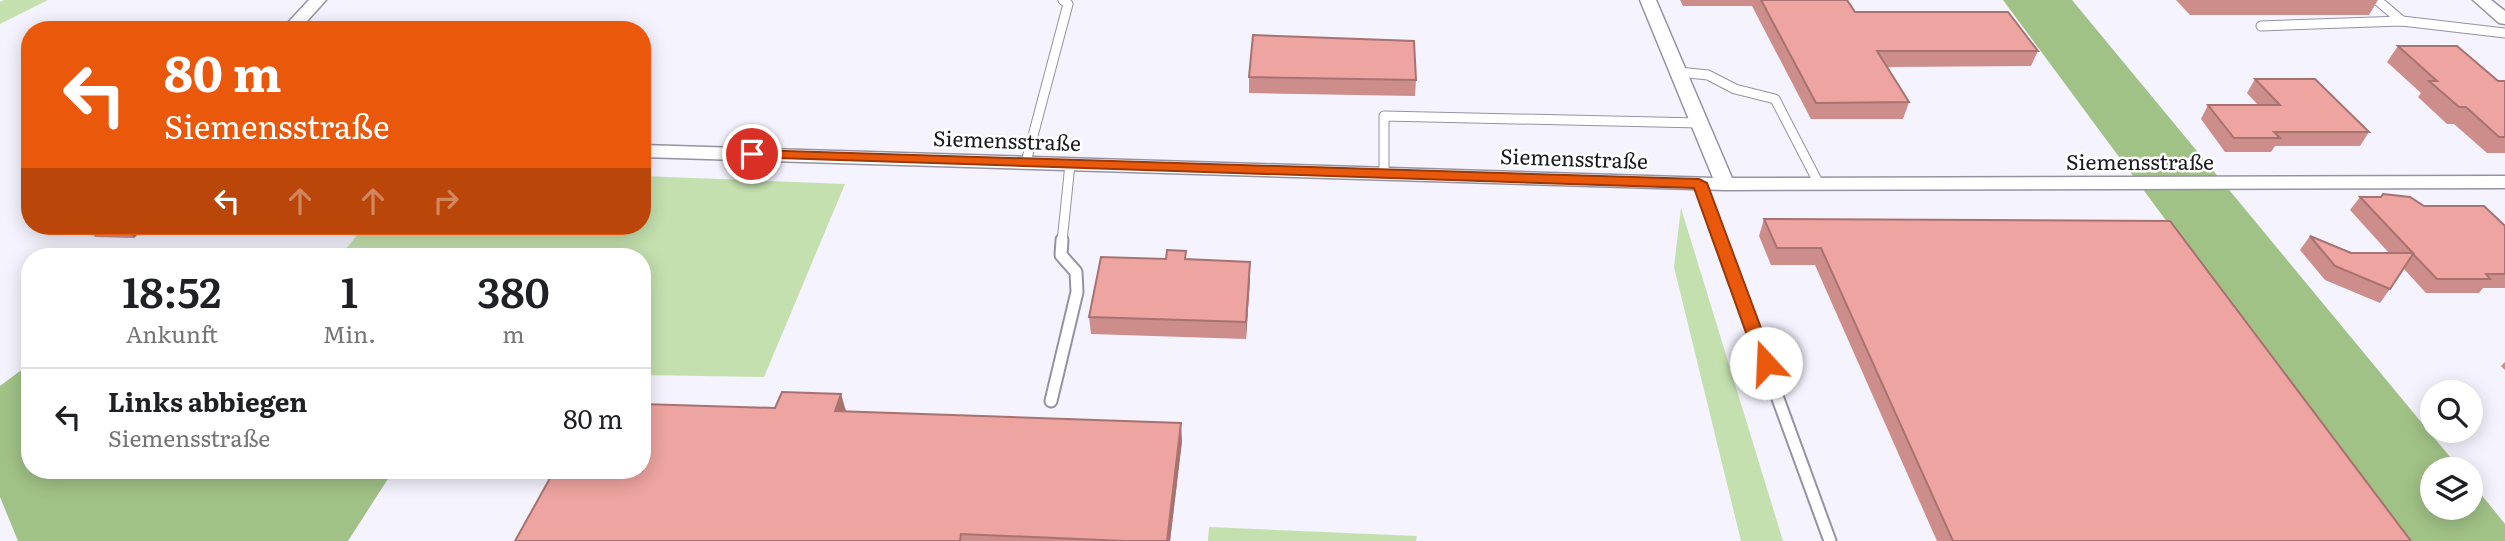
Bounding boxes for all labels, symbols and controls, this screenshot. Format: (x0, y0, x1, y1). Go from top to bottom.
text: 80 m (164, 34, 282, 107)
icon: left (49, 49, 140, 140)
text: Siemensstraße (164, 101, 390, 149)
street label: Siemensstraße (932, 121, 1082, 157)
pin (722, 124, 782, 184)
icon: arrive (733, 135, 771, 173)
street label: Siemensstraße (1499, 139, 1649, 175)
street label: Siemensstraße (2066, 145, 2214, 176)
icon: left (208, 182, 246, 220)
icon: ahead (281, 182, 319, 220)
icon: ahead (354, 182, 392, 220)
icon: right (427, 182, 465, 220)
text: 18:52 (122, 259, 221, 321)
text: 1 (341, 259, 358, 321)
text: 380 (477, 259, 550, 321)
text: Ankunft (126, 316, 218, 350)
text: Min. (323, 316, 376, 350)
text: m (502, 316, 525, 350)
position arrow (1729, 326, 1803, 400)
map controls (2420, 380, 2483, 520)
button: search (2420, 380, 2483, 443)
text: Links abbiegen (108, 381, 307, 420)
icon: left (49, 398, 87, 436)
text: 80 m (563, 398, 623, 437)
text: Siemensstraße (108, 420, 270, 454)
button: layers (2420, 457, 2483, 520)

